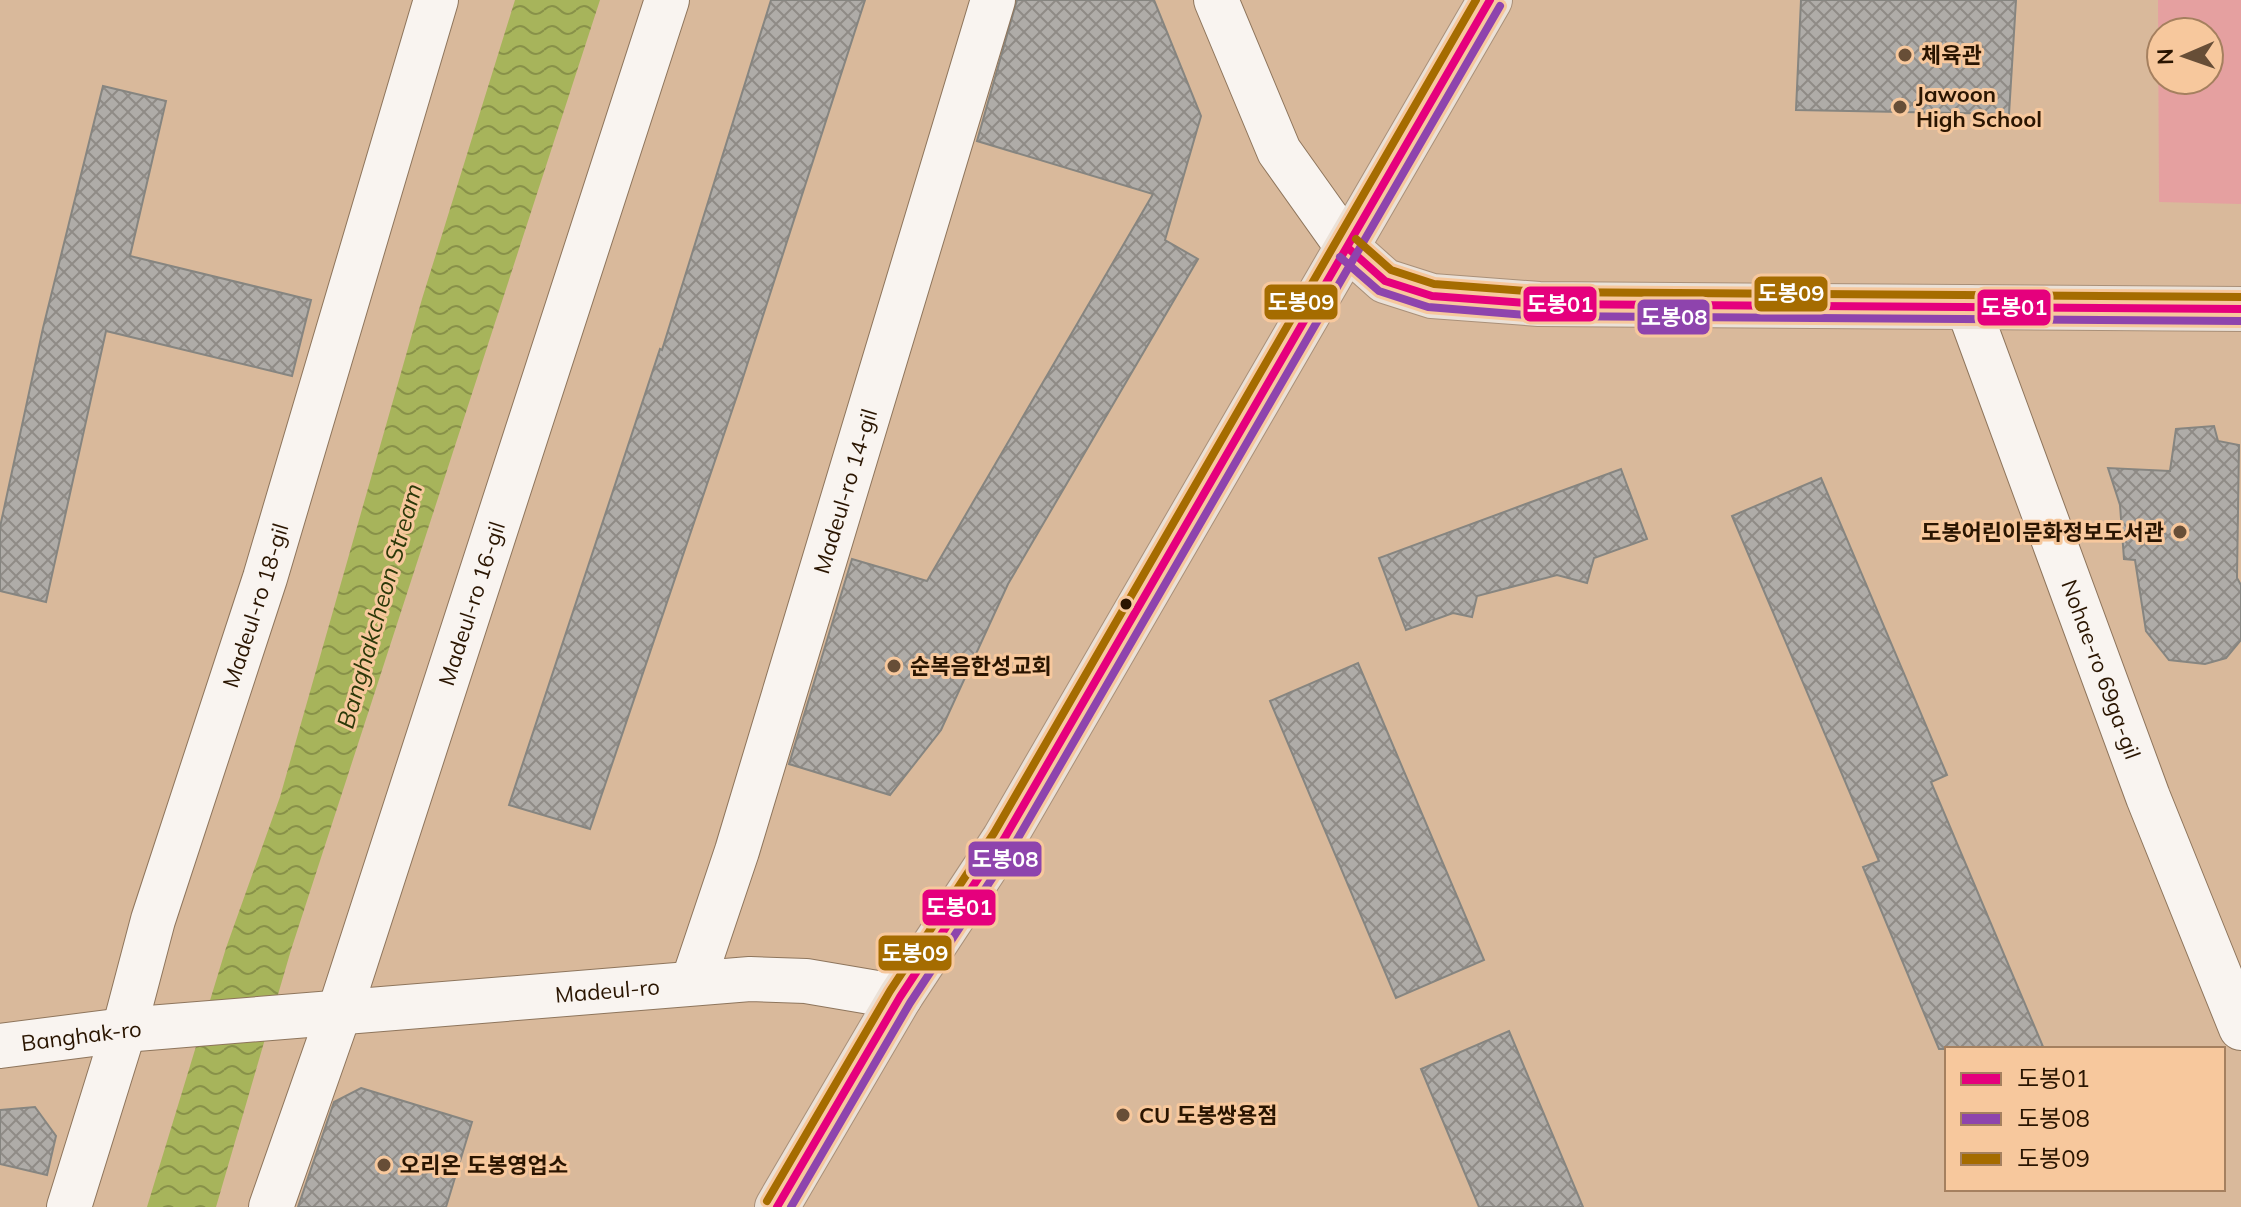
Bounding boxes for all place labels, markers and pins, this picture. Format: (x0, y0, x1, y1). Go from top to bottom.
place label: 체육관 (1921, 41, 1982, 69)
marker: 체육관 (1896, 46, 1914, 64)
place label: Jawoon High School (1916, 80, 2042, 133)
marker: Jawoon High School (1891, 98, 1909, 116)
place label: 도봉어린이문화정보도서관 (1921, 518, 2164, 546)
marker: 도봉어린이문화정보도서관 (2171, 523, 2189, 541)
unlabelled marker (1118, 596, 1134, 612)
place label: 순복음한성교회 (910, 652, 1052, 680)
marker: 순복음한성교회 (885, 657, 903, 675)
place label: CU 도봉쌍용점 (1139, 1101, 1278, 1129)
marker: CU 도봉쌍용점 (1114, 1106, 1132, 1124)
place label: 오리온 도봉영업소 (400, 1151, 568, 1179)
marker: 오리온 도봉영업소 (375, 1156, 393, 1174)

